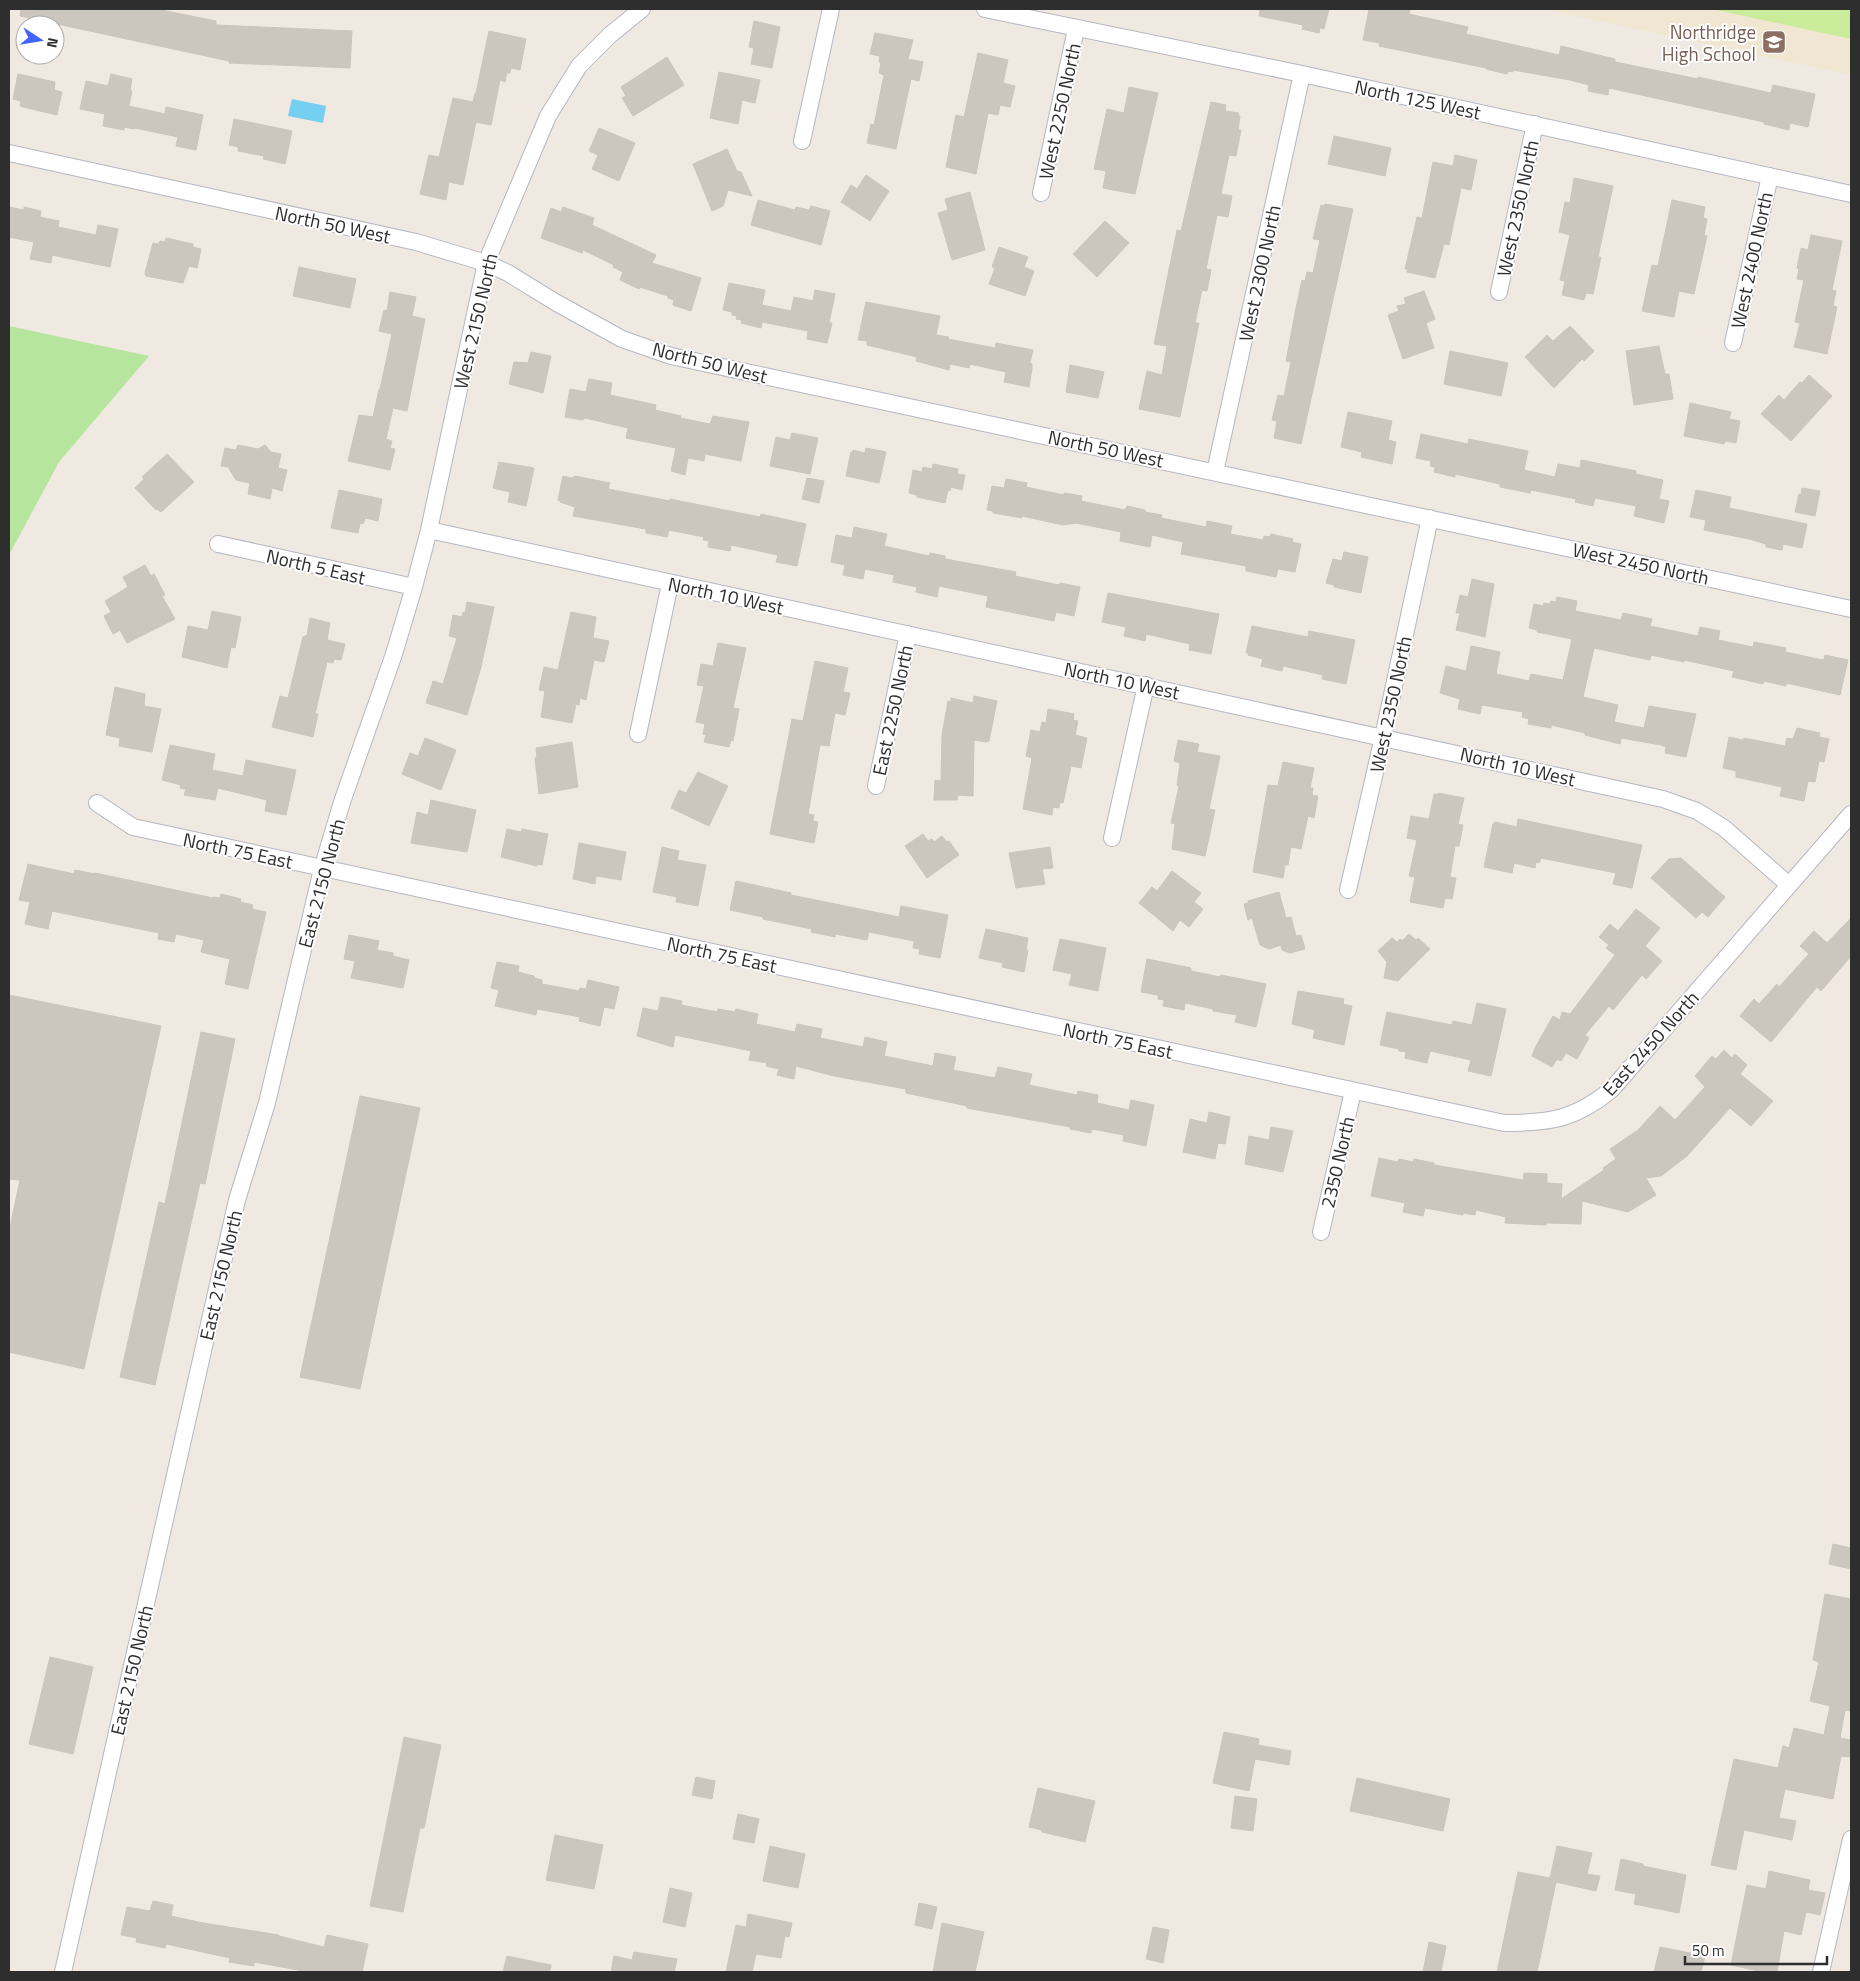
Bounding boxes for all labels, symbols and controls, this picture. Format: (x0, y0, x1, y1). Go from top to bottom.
north arrow (15, 15, 65, 65)
place label: Northridge High School (1662, 17, 1756, 68)
school or university icon: Northridge High School (1761, 29, 1787, 55)
text: N (42, 36, 64, 50)
street label: West 2250 North (1030, 40, 1088, 182)
street label: North 125 West (1352, 72, 1484, 127)
street label: West 2350 North (1488, 137, 1546, 279)
street label: West 2400 North (1722, 189, 1780, 331)
street label: North 50 West (273, 198, 394, 250)
street label: West 2300 North (1230, 202, 1288, 344)
street label: West 2150 North (445, 250, 505, 392)
street label: North 50 West (650, 334, 771, 390)
street label: North 50 West (1046, 422, 1167, 474)
street label: West 2450 North (1570, 534, 1712, 592)
street label: North 5 East (264, 541, 369, 592)
street label: North 10 West (666, 569, 787, 621)
street label: West 2350 North (1361, 633, 1419, 775)
street label: East 2250 North (864, 642, 920, 778)
street label: North 10 West (1062, 654, 1183, 706)
street label: North 10 West (1458, 739, 1579, 793)
street label: East 2150 North (290, 815, 352, 951)
street label: North 75 East (180, 824, 296, 876)
street label: North 75 East (664, 928, 780, 980)
street label: East 2450 North (1595, 984, 1705, 1102)
street label: North 75 East (1060, 1014, 1176, 1066)
street label: 2350 North (1312, 1113, 1362, 1211)
street label: East 2150 North (191, 1207, 249, 1343)
street label: East 2150 North (102, 1602, 160, 1738)
scale bar (1685, 1934, 1828, 1966)
text: 50 m (1692, 1939, 1725, 1962)

